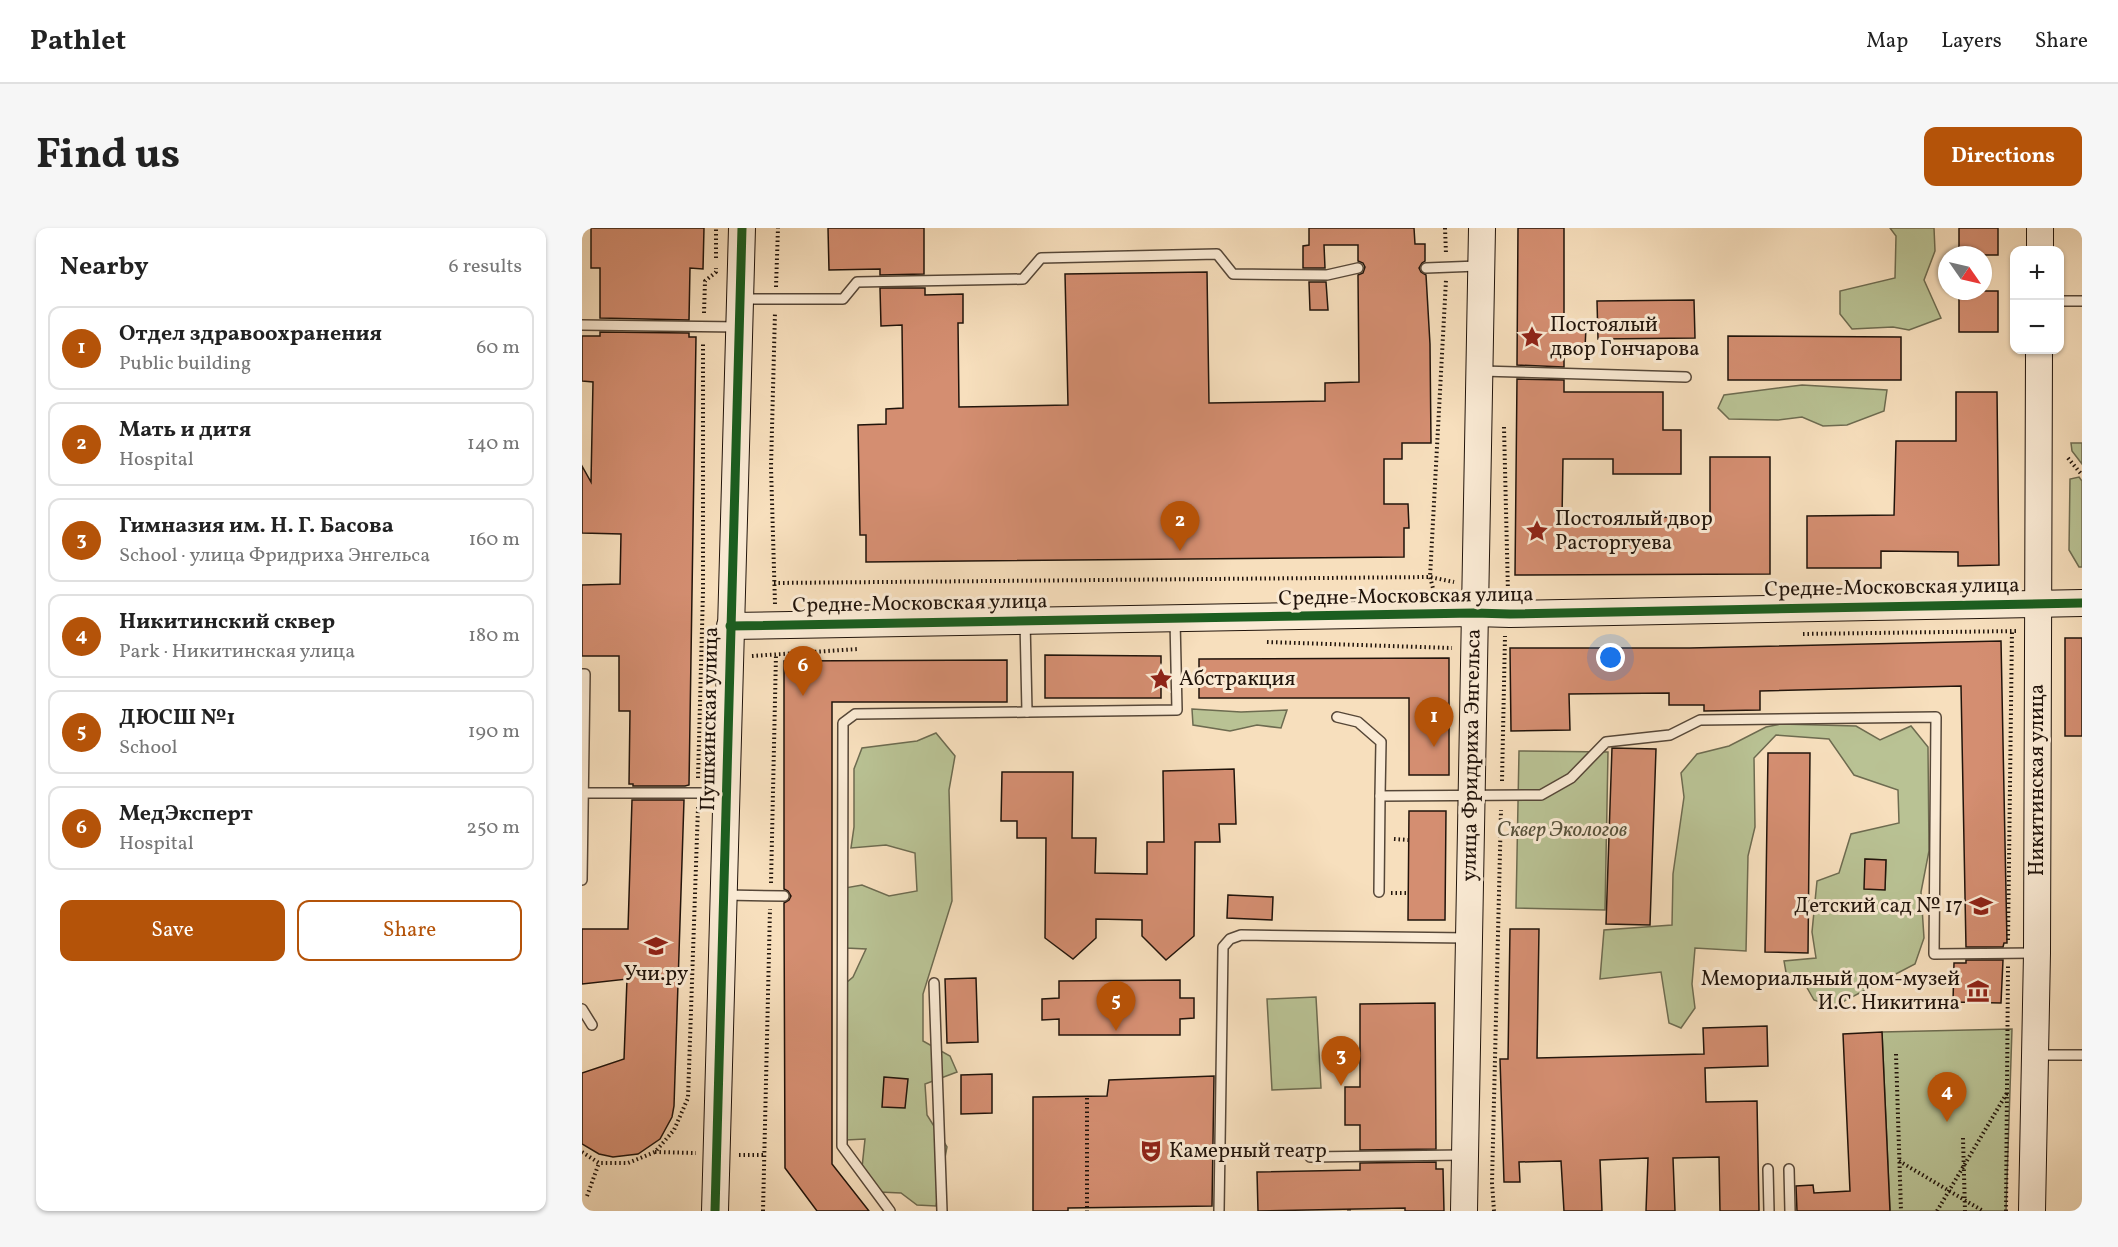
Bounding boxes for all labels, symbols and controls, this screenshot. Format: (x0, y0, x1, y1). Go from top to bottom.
text: Pathlet (30, 22, 126, 61)
text: Map (1866, 27, 1908, 56)
text: Layers (1941, 27, 2002, 56)
text: Share (2035, 27, 2088, 56)
text: Find us (36, 127, 180, 186)
button: Directions (1924, 127, 2082, 186)
north arrow (1938, 246, 1992, 300)
map controls (2010, 246, 2064, 354)
button: + (2010, 246, 2064, 300)
text: Nearby (60, 249, 149, 285)
text: 6 results (449, 253, 522, 281)
button: − (2010, 300, 2064, 354)
place label: Постоялый двор Гончарова (1550, 311, 1700, 364)
text: Отдел здравоохранения (119, 319, 382, 350)
place icon: Постоялый двор Гончарова (1519, 324, 1545, 350)
text: 1 (77, 334, 86, 362)
text: 60 m (476, 334, 520, 362)
text: Public building (119, 350, 251, 378)
text: Мать и дитя (119, 415, 251, 446)
text: 2 (76, 430, 87, 458)
text: 140 m (467, 430, 520, 458)
text: Hospital (119, 446, 194, 474)
pin: 2 (1160, 502, 1200, 551)
place label: Постоялый двор Расторгуева (1555, 505, 1713, 558)
text: Гимназия им. Н. Г. Басова (119, 511, 394, 542)
place icon: Постоялый двор Расторгуева (1524, 518, 1550, 544)
text: 3 (76, 526, 87, 554)
text: 160 m (468, 526, 520, 554)
text: School · улица Фридриха Энгельса (119, 542, 430, 570)
street label: Средне-Московская улица (1764, 571, 2020, 605)
street label: Средне-Московская улица (1278, 580, 1534, 614)
street label: Средне-Московская улица (792, 587, 1048, 621)
text: Никитинский сквер (119, 607, 335, 638)
text: 4 (75, 622, 88, 650)
text: 180 m (468, 622, 520, 650)
street label: Пушкинская улица (694, 626, 726, 812)
street label: улица Фридриха Энгельса (1455, 628, 1489, 882)
text: Park · Никитинская улица (119, 638, 355, 666)
your location (1596, 643, 1625, 672)
pin: 6 (784, 646, 822, 696)
place label: Абстракция (1179, 665, 1295, 694)
place icon: Абстракция (1148, 666, 1174, 692)
street label: Никитинская улица (2023, 684, 2052, 876)
pin: 1 (1414, 698, 1454, 747)
text: ДЮСШ №1 (119, 703, 235, 734)
text: 5 (77, 718, 86, 746)
text: 190 m (468, 718, 520, 746)
text: School (119, 734, 177, 762)
text: МедЭксперт (119, 799, 253, 830)
text: 6 (76, 814, 87, 842)
text: 250 m (466, 814, 520, 842)
park label: Сквер Экологов (1497, 816, 1627, 845)
text: Hospital (119, 830, 194, 858)
place label: Детский сад № 17 (1794, 892, 1963, 921)
school or university icon: Детский сад № 17 (1968, 893, 1994, 919)
button: Save (60, 900, 285, 961)
button: Share (297, 900, 522, 961)
school or university icon: Учи.ру (643, 933, 669, 959)
place label: Учи.ру (624, 960, 689, 989)
place label: Мемориальный дом-музей И.С. Никитина (1701, 965, 1960, 1018)
museum icon: Мемориальный дом-музей И.С. Никитина (1965, 978, 1991, 1004)
pin: 5 (1096, 982, 1136, 1031)
pin: 3 (1322, 1036, 1360, 1086)
pin: 4 (1928, 1072, 1966, 1122)
place label: Камерный театр (1169, 1137, 1327, 1166)
theatre icon: Камерный театр (1138, 1138, 1164, 1164)

